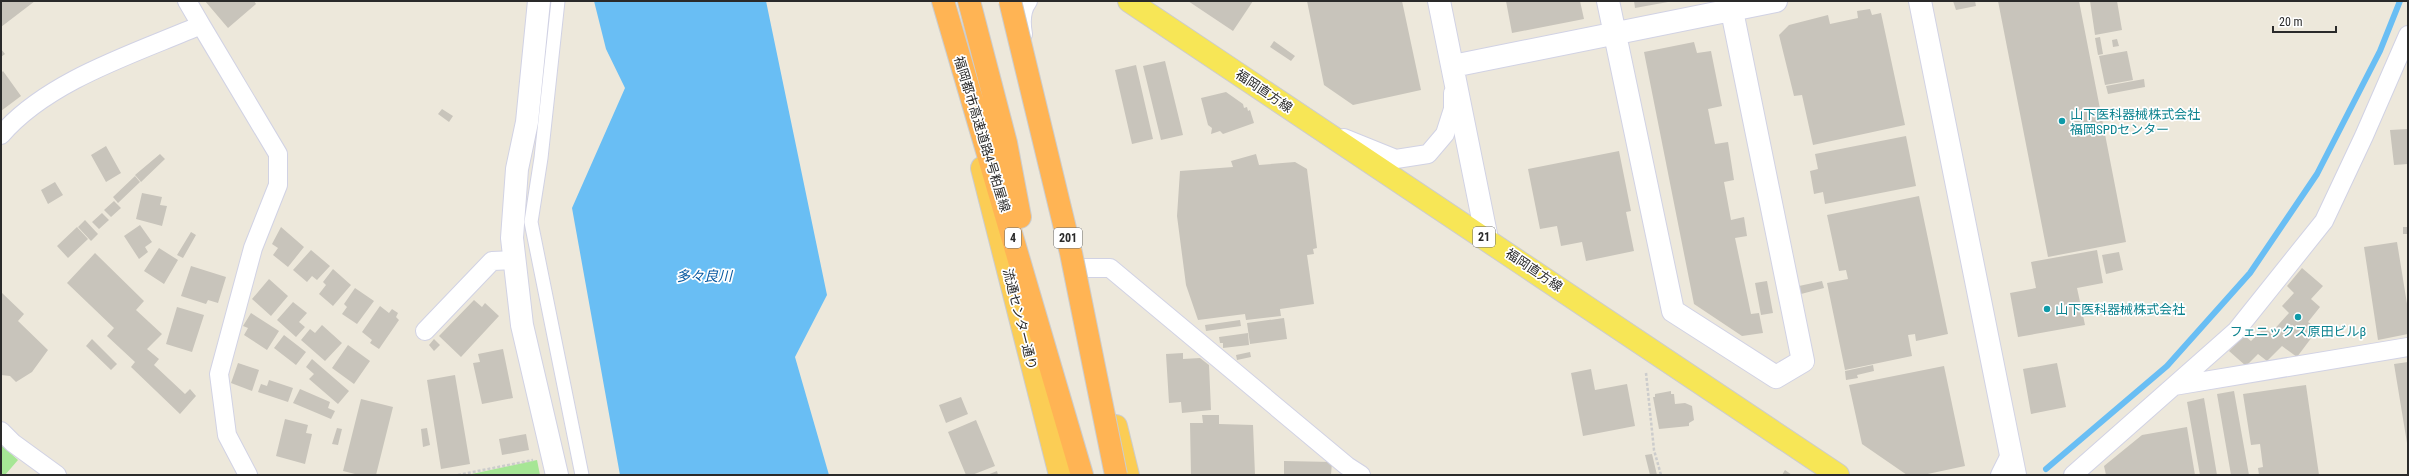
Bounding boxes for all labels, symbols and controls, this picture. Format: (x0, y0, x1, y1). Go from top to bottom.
scale bar (2273, 8, 2336, 34)
text: 20 m (2279, 15, 2303, 29)
street label: 福岡都市高速道路4号粕屋線 (951, 54, 1013, 214)
street label: 福岡直方線 (1233, 67, 1295, 115)
place label: 山下医科器械株式会社 福岡SPDセンター (2070, 107, 2200, 137)
marker: 山下医科器械株式会社 福岡SPDセンター (2057, 116, 2067, 126)
road number: 21 (1473, 227, 1495, 247)
road number: 4 (1005, 228, 1021, 248)
road number: 201 (1054, 228, 1082, 248)
street label: 福岡直方線 (1503, 246, 1565, 294)
street label: 流通センター通り (1000, 267, 1040, 371)
water label: 多々良川 (676, 268, 734, 284)
place label: 山下医科器械株式会社 (2055, 302, 2185, 317)
marker: 山下医科器械株式会社 (2042, 304, 2052, 314)
marker: フェニックス原田ビルβ (2293, 312, 2303, 322)
place label: フェニックス原田ビルβ (2230, 324, 2366, 339)

